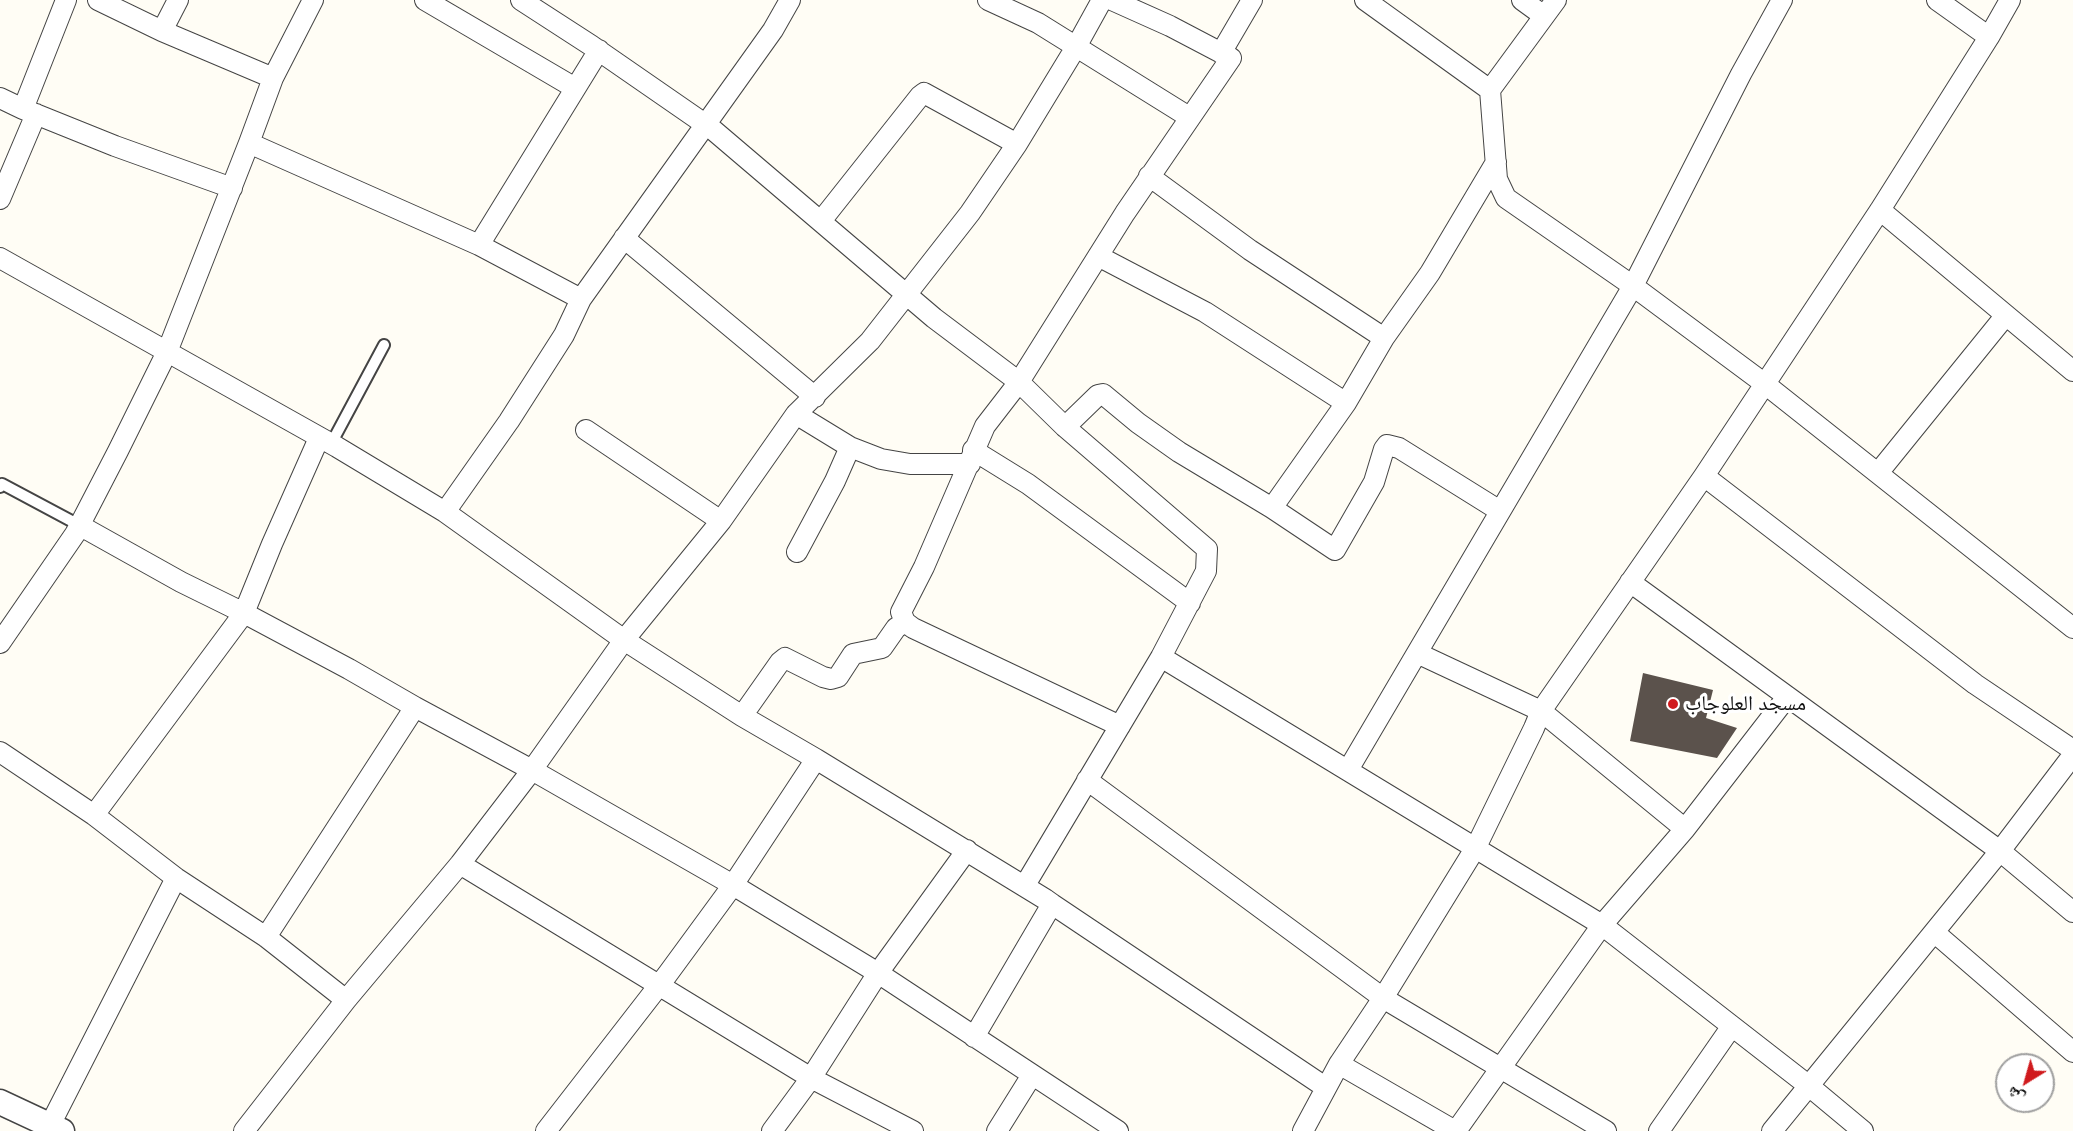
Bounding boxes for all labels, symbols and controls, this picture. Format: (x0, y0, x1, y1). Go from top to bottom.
place label: مسجد العلوجاب (1685, 691, 1806, 717)
marker: مسجد العلوجاب (1666, 697, 1680, 711)
north arrow (1995, 1053, 2055, 1113)
text: ش (2003, 1083, 2028, 1109)

